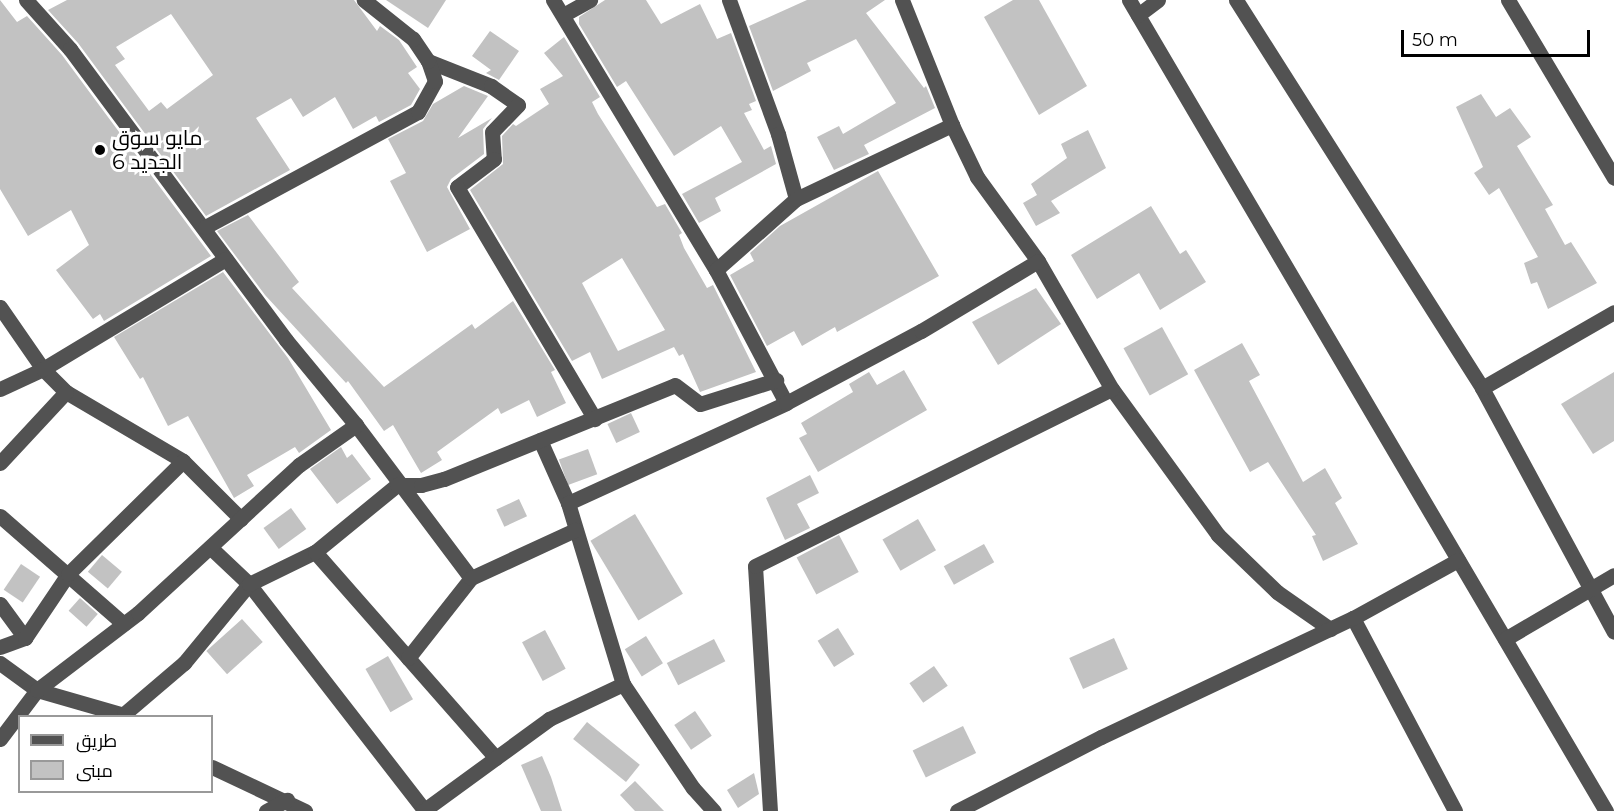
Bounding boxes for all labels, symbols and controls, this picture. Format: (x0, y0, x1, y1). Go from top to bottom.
scale bar (1404, 18, 1593, 56)
text: 50 m (1412, 29, 1458, 51)
place label: مايو سوق 6 الجديد (112, 125, 203, 175)
marker: مايو سوق 6 الجديد (93, 143, 107, 157)
legend (18, 715, 213, 793)
text: طريق (76, 730, 117, 752)
text: مبنى (76, 760, 113, 782)

